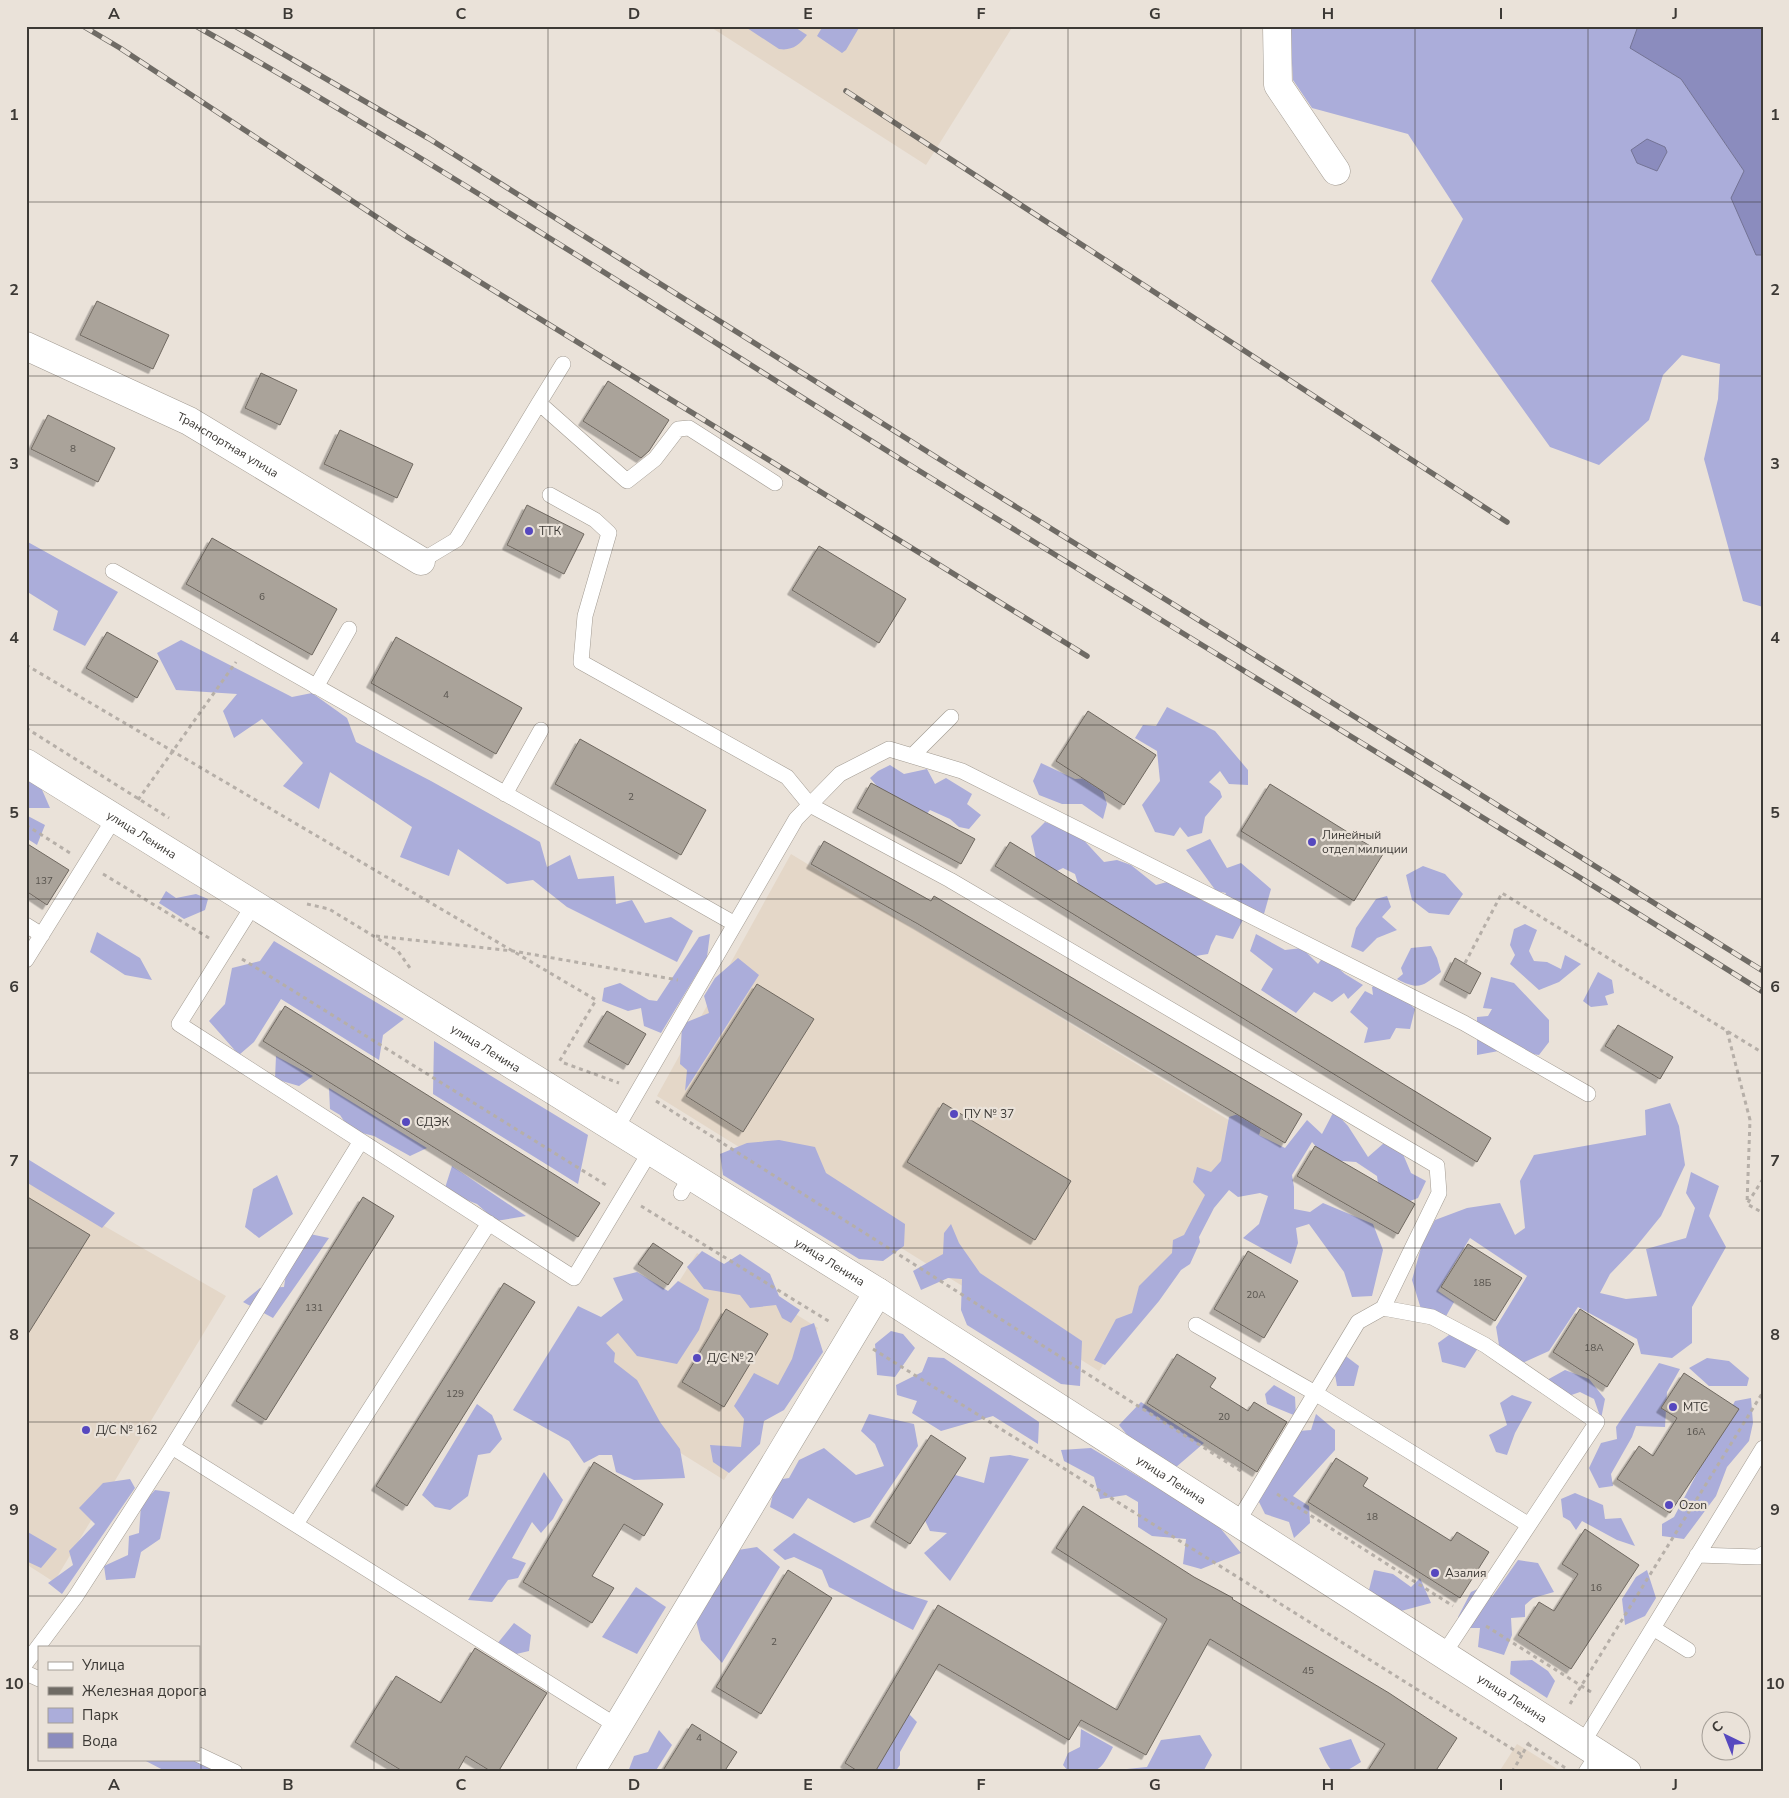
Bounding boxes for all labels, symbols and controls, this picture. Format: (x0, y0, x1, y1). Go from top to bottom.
text: A (108, 3, 120, 25)
text: B (282, 3, 294, 25)
text: C (456, 3, 467, 25)
text: D (628, 3, 640, 25)
text: E (803, 3, 813, 25)
text: F (977, 3, 986, 25)
text: G (1149, 3, 1161, 25)
text: H (1322, 3, 1334, 25)
text: I (1499, 3, 1503, 25)
text: J (1671, 3, 1678, 25)
text: 1 (9, 104, 19, 126)
text: 1 (1770, 104, 1780, 126)
text: 2 (9, 279, 19, 301)
text: 2 (1770, 279, 1780, 301)
street label: Транспортная улица (175, 409, 282, 481)
house number: 8 (70, 442, 76, 456)
text: 3 (9, 453, 19, 475)
text: 3 (1770, 453, 1780, 475)
place label: ТТК (539, 523, 562, 539)
marker: ТТК (523, 525, 535, 537)
house number: 6 (259, 590, 265, 604)
text: 4 (9, 627, 19, 649)
text: 4 (1770, 627, 1780, 649)
house number: 4 (443, 688, 449, 702)
house number: 2 (628, 790, 634, 804)
text: 5 (9, 802, 19, 824)
text: 5 (1770, 802, 1780, 824)
street label: улица Ленина (104, 807, 180, 863)
place label: Линейный отдел милиции (1322, 827, 1408, 857)
marker: Линейный отдел милиции (1306, 836, 1318, 848)
house number: 137 (35, 874, 53, 888)
text: 6 (9, 976, 19, 998)
text: 6 (1770, 976, 1780, 998)
street label: улица Ленина (448, 1021, 524, 1076)
place label: ПУ № 37 (964, 1106, 1014, 1122)
marker: ПУ № 37 (948, 1108, 960, 1120)
place label: СДЭК (416, 1114, 449, 1130)
marker: СДЭК (400, 1116, 412, 1128)
text: 7 (9, 1150, 19, 1172)
text: 7 (1770, 1150, 1780, 1172)
street label: улица Ленина (792, 1234, 868, 1290)
house number: 18Б (1473, 1276, 1492, 1290)
house number: 20А (1246, 1288, 1266, 1302)
house number: 131 (305, 1301, 323, 1315)
text: 8 (9, 1324, 19, 1346)
text: 8 (1770, 1324, 1780, 1346)
house number: 18А (1584, 1341, 1604, 1355)
place label: Д/С № 2 (707, 1350, 754, 1366)
marker: Д/С № 2 (691, 1352, 703, 1364)
house number: 129 (446, 1387, 464, 1401)
place label: МТС (1683, 1399, 1708, 1415)
marker: МТС (1667, 1401, 1679, 1413)
house number: 20 (1218, 1410, 1230, 1424)
place label: Д/С № 162 (96, 1422, 157, 1438)
marker: Д/С № 162 (80, 1424, 92, 1436)
house number: 16А (1686, 1425, 1706, 1439)
street label: улица Ленина (1133, 1452, 1209, 1508)
place label: Ozon (1679, 1497, 1707, 1513)
text: 9 (9, 1499, 19, 1521)
marker: Ozon (1663, 1499, 1675, 1511)
text: 9 (1770, 1499, 1780, 1521)
house number: 18 (1366, 1510, 1378, 1524)
place label: Азалия (1445, 1565, 1487, 1581)
marker: Азалия (1429, 1567, 1441, 1579)
house number: 16 (1590, 1581, 1602, 1595)
house number: 2 (771, 1635, 777, 1649)
legend (38, 1646, 200, 1760)
text: Улица (81, 1655, 125, 1675)
house number: 45 (1302, 1664, 1314, 1678)
street label: улица Ленина (1474, 1670, 1550, 1727)
text: 10 (4, 1673, 24, 1695)
text: 10 (1765, 1673, 1785, 1695)
text: Железная дорога (82, 1681, 207, 1701)
text: Парк (82, 1705, 118, 1725)
north arrow (1702, 1710, 1752, 1760)
text: С (1708, 1716, 1728, 1737)
text: Вода (82, 1731, 118, 1751)
house number: 4 (696, 1731, 702, 1745)
text: A (108, 1774, 120, 1796)
text: B (282, 1774, 294, 1796)
text: C (456, 1774, 467, 1796)
text: D (628, 1774, 640, 1796)
text: E (803, 1774, 813, 1796)
text: F (977, 1774, 986, 1796)
text: G (1149, 1774, 1161, 1796)
text: H (1322, 1774, 1334, 1796)
text: I (1499, 1774, 1503, 1796)
text: J (1671, 1774, 1678, 1796)

